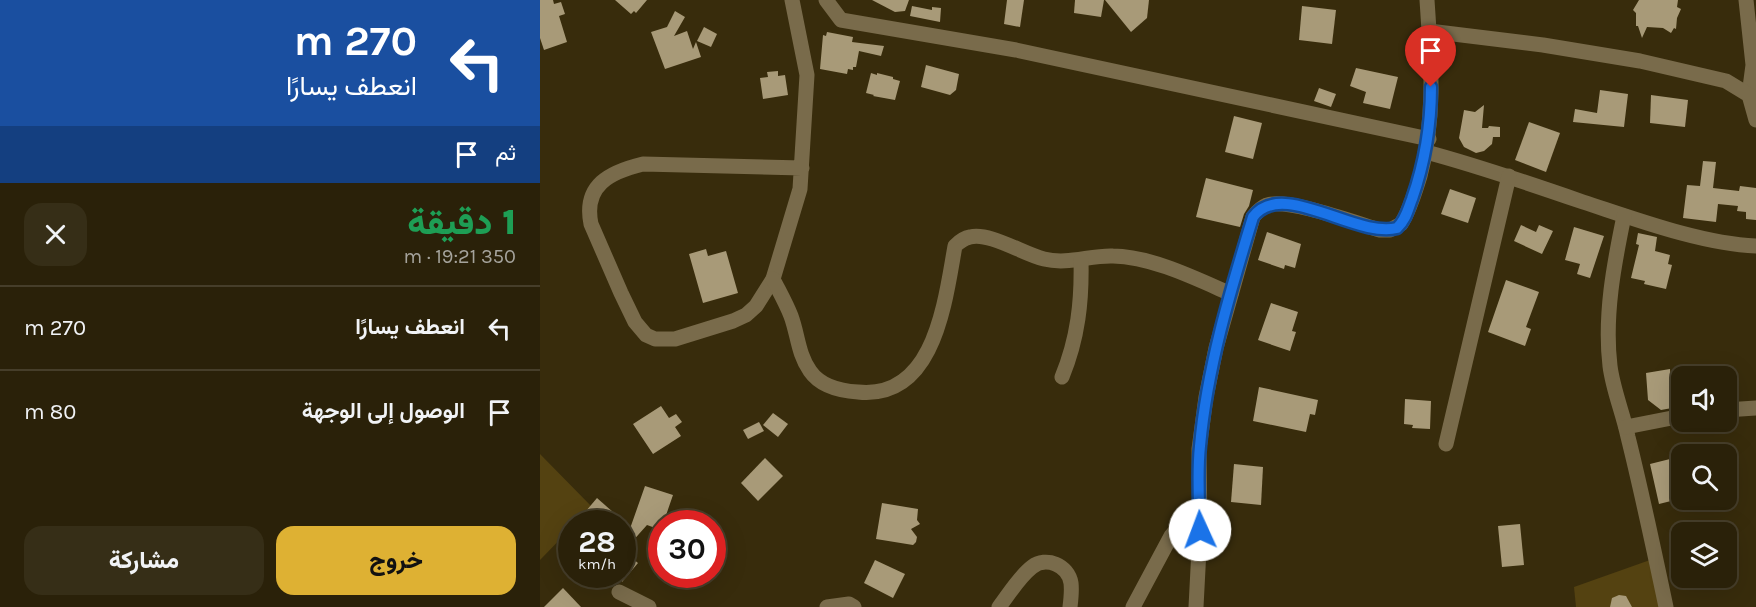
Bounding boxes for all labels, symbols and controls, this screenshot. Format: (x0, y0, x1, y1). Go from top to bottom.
text: 270 m (294, 16, 417, 66)
icon: left (438, 24, 516, 102)
pin (1405, 25, 1456, 87)
icon: arrive (1414, 34, 1447, 67)
text: انعطف يسارًا (286, 70, 417, 102)
icon: arrive (450, 138, 483, 171)
text: ثم (495, 140, 516, 166)
text: 1 دقيقة (407, 201, 516, 243)
button: close (24, 203, 87, 266)
text: 350 m · 19:21 (403, 245, 516, 268)
icon: left (483, 312, 516, 345)
text: انعطف يسارًا (355, 314, 465, 340)
text: 270 m (24, 315, 86, 341)
map controls (1671, 366, 1737, 588)
button: sound (1671, 366, 1737, 432)
icon: arrive (483, 396, 516, 429)
text: الوصول إلى الوجهة (302, 398, 465, 424)
text: 80 m (24, 399, 76, 425)
button: search (1671, 444, 1737, 510)
position arrow (1168, 498, 1232, 562)
speed limit sign: 30 (648, 510, 726, 588)
button: layers (1671, 522, 1737, 588)
text: 28 (578, 524, 616, 560)
button: مشاركة (24, 526, 264, 595)
button: خروج (276, 526, 516, 595)
text: km/h (578, 555, 616, 573)

